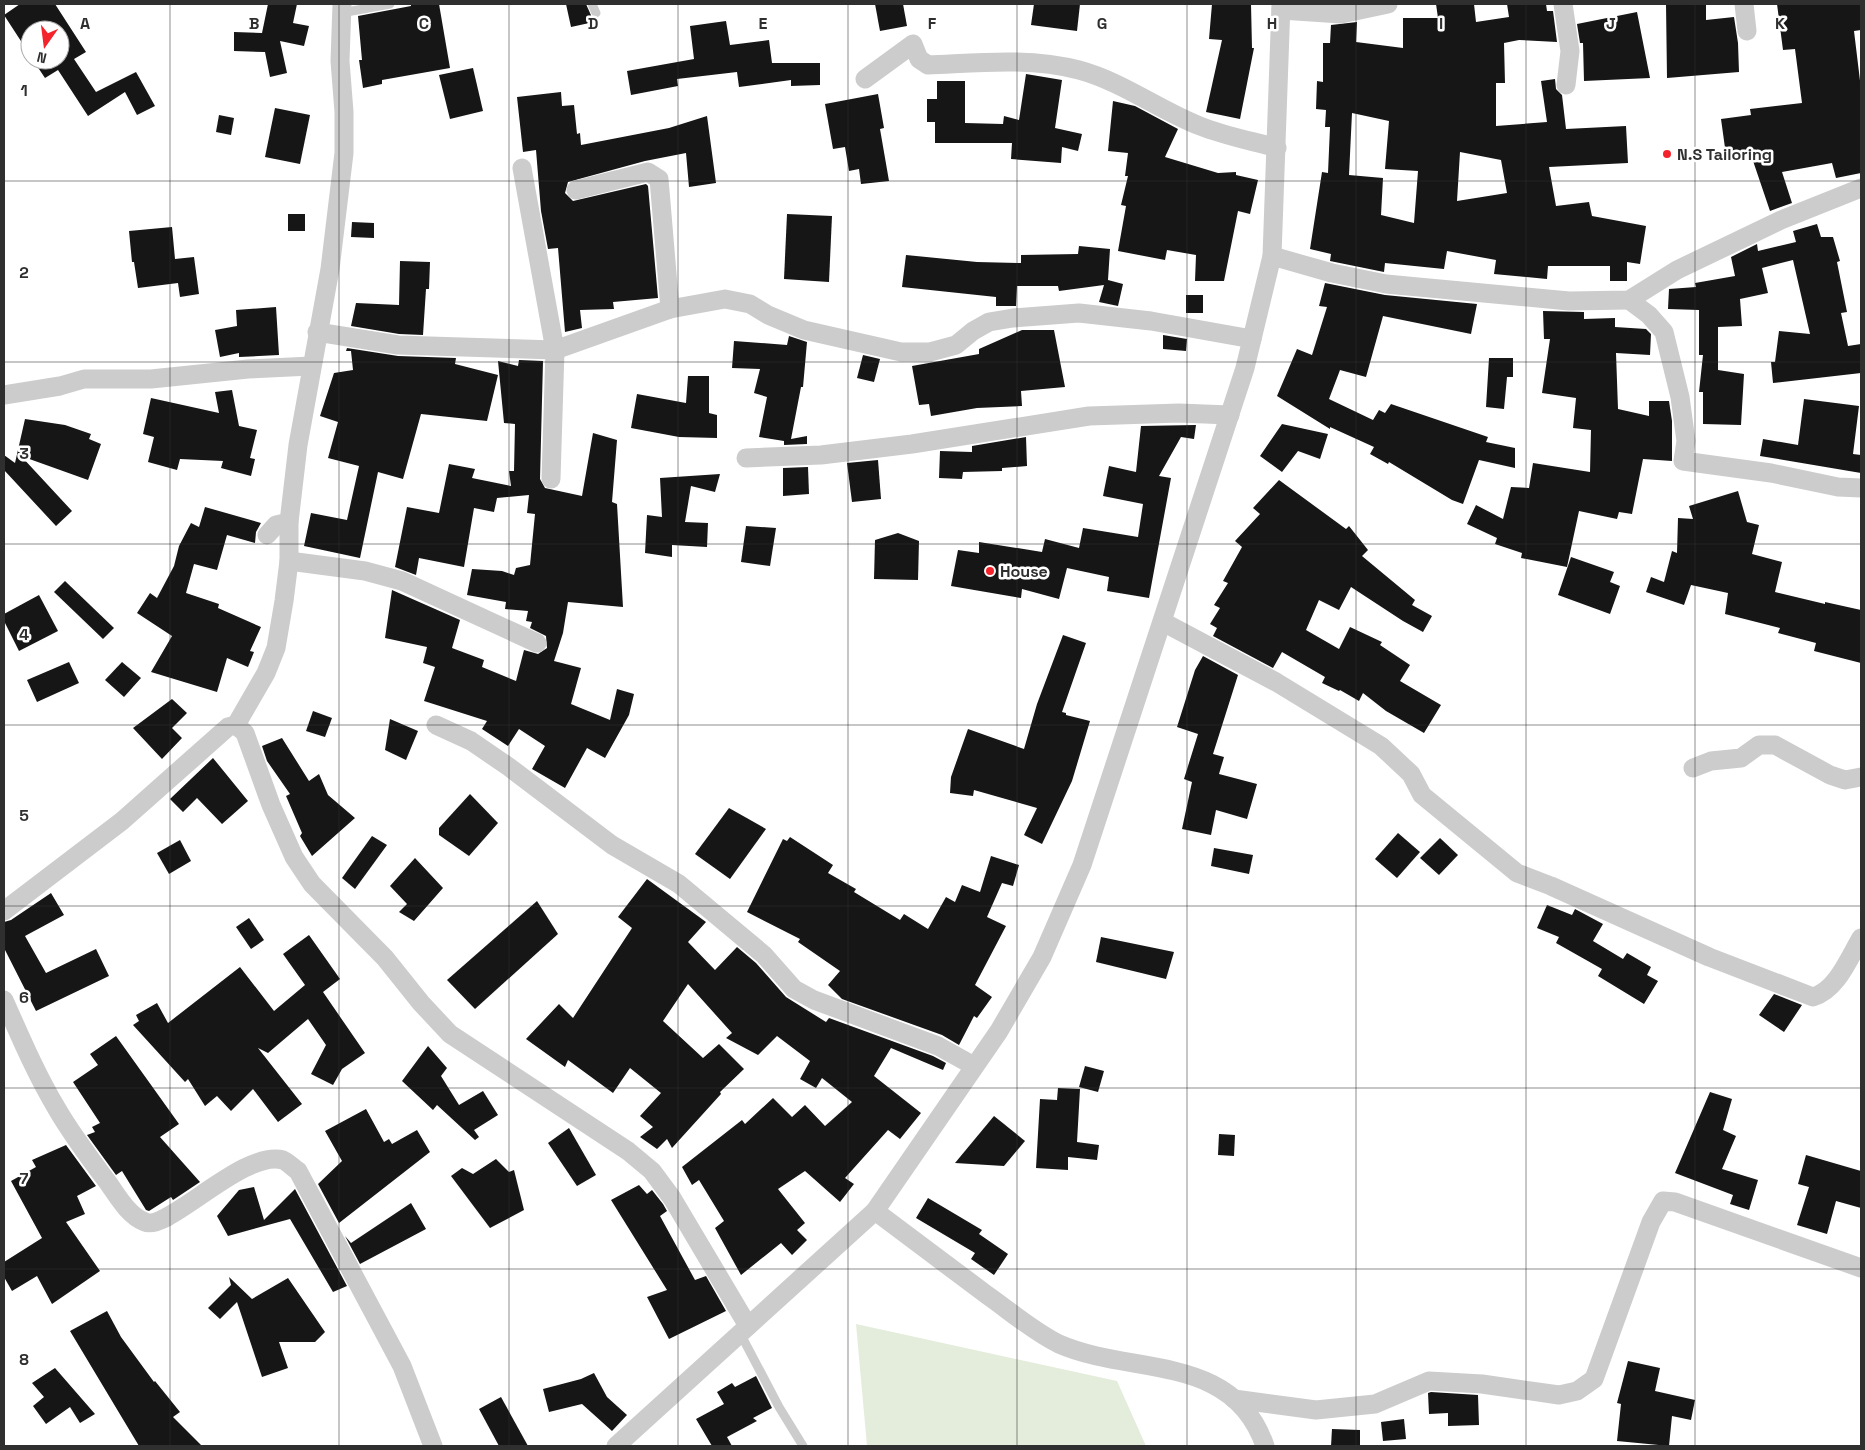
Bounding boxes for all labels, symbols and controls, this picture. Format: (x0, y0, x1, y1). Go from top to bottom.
text: A (80, 13, 90, 34)
text: B (249, 13, 259, 34)
text: C (419, 13, 429, 34)
text: D (588, 13, 598, 34)
text: E (759, 13, 768, 34)
text: F (928, 13, 937, 34)
text: G (1097, 13, 1107, 34)
text: H (1267, 13, 1277, 34)
text: I (1439, 13, 1443, 34)
text: J (1606, 13, 1616, 34)
text: K (1775, 13, 1785, 34)
north arrow (20, 20, 70, 70)
text: N (35, 48, 49, 67)
text: 1 (20, 80, 28, 101)
place label: N.S Tailoring (1677, 144, 1772, 165)
marker: N.S Tailoring (1661, 148, 1673, 160)
text: 2 (19, 262, 29, 283)
text: 3 (19, 443, 29, 464)
place label: House (1000, 561, 1048, 582)
marker: House (984, 565, 996, 577)
text: 4 (19, 624, 29, 645)
text: 5 (19, 805, 29, 826)
text: 6 (19, 987, 29, 1008)
text: 7 (20, 1168, 29, 1189)
text: 8 (19, 1349, 29, 1370)

